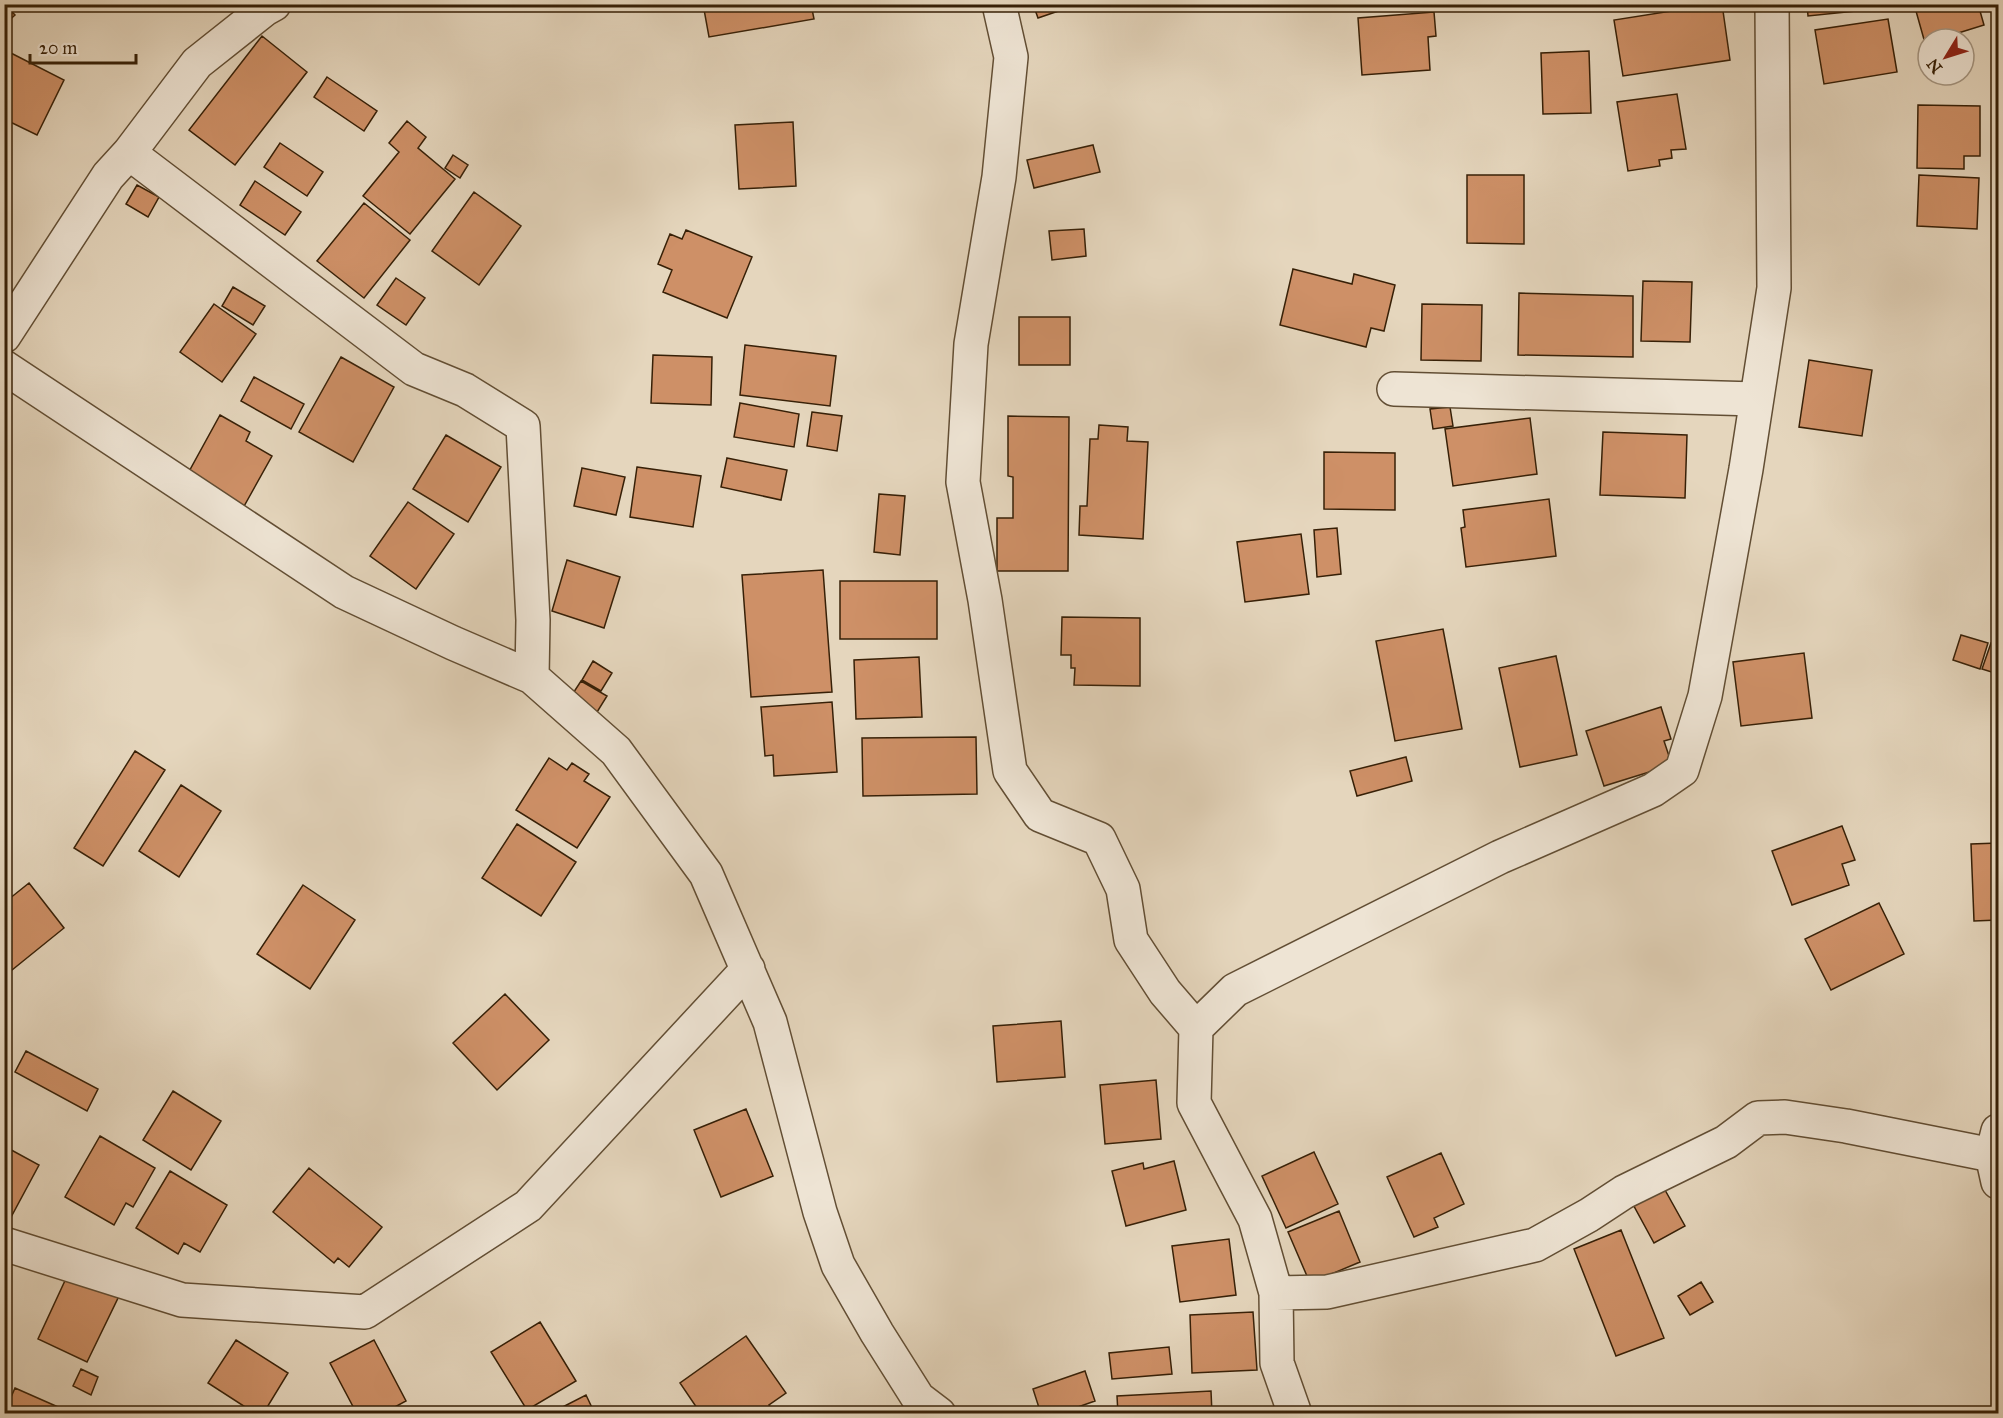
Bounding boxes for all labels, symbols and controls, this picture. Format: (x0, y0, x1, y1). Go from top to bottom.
scale bar (30, 27, 136, 65)
north arrow (1916, 27, 1976, 87)
text: 20 m (39, 37, 77, 59)
text: N (1923, 54, 1946, 77)

